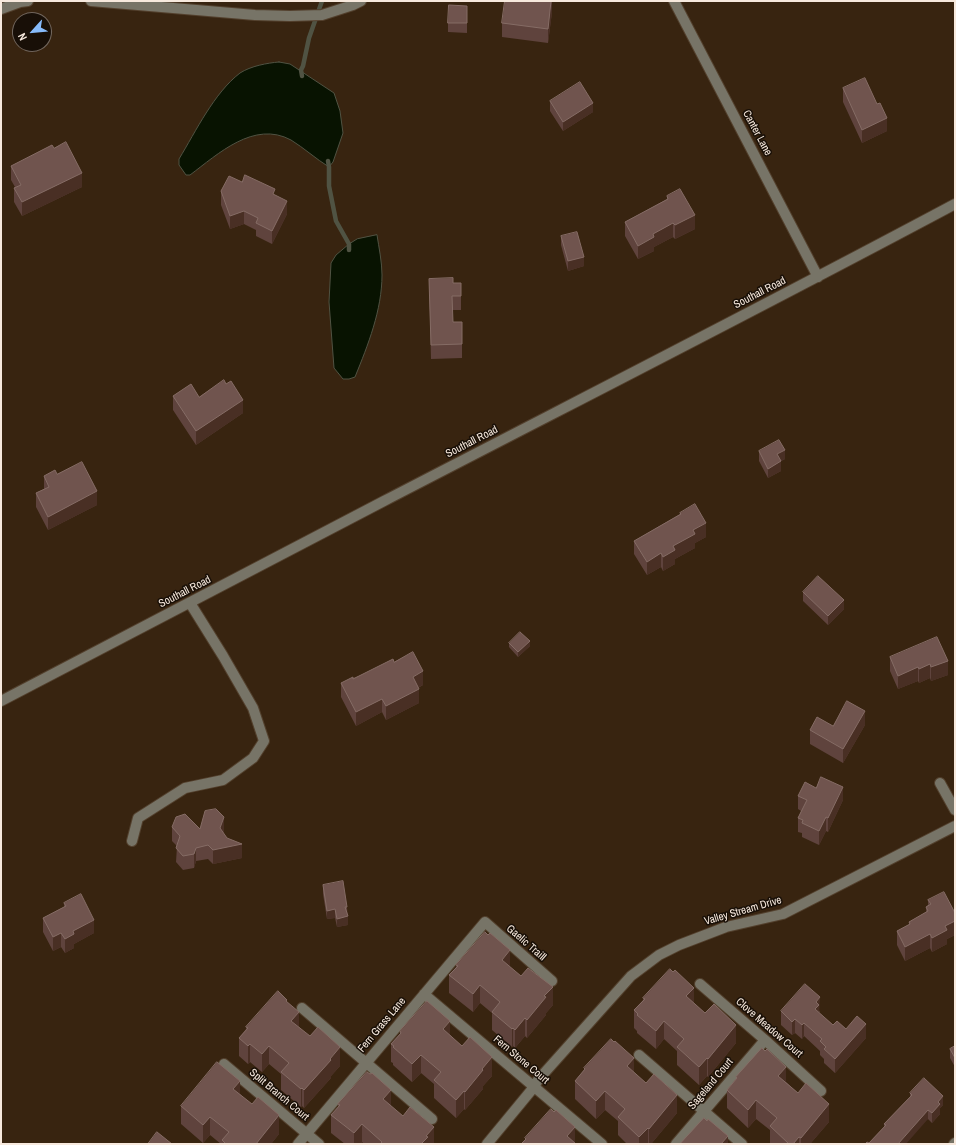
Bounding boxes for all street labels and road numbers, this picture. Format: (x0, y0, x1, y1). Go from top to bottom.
street label: Canter Lane (740, 108, 774, 158)
street label: Southall Road (732, 274, 788, 312)
street label: Southall Road (444, 423, 500, 461)
street label: Southall Road (157, 573, 213, 611)
street label: Valley Stream Drive (703, 894, 783, 928)
street label: Gaelic Traill (503, 922, 549, 964)
street label: Fern Grass Lane (355, 995, 409, 1055)
street label: Clove Meadow Court (733, 995, 805, 1061)
street label: Fern Stone Court (490, 1033, 552, 1087)
street label: Sageland Court (686, 1056, 736, 1112)
street label: Split Branch Court (247, 1066, 311, 1124)

